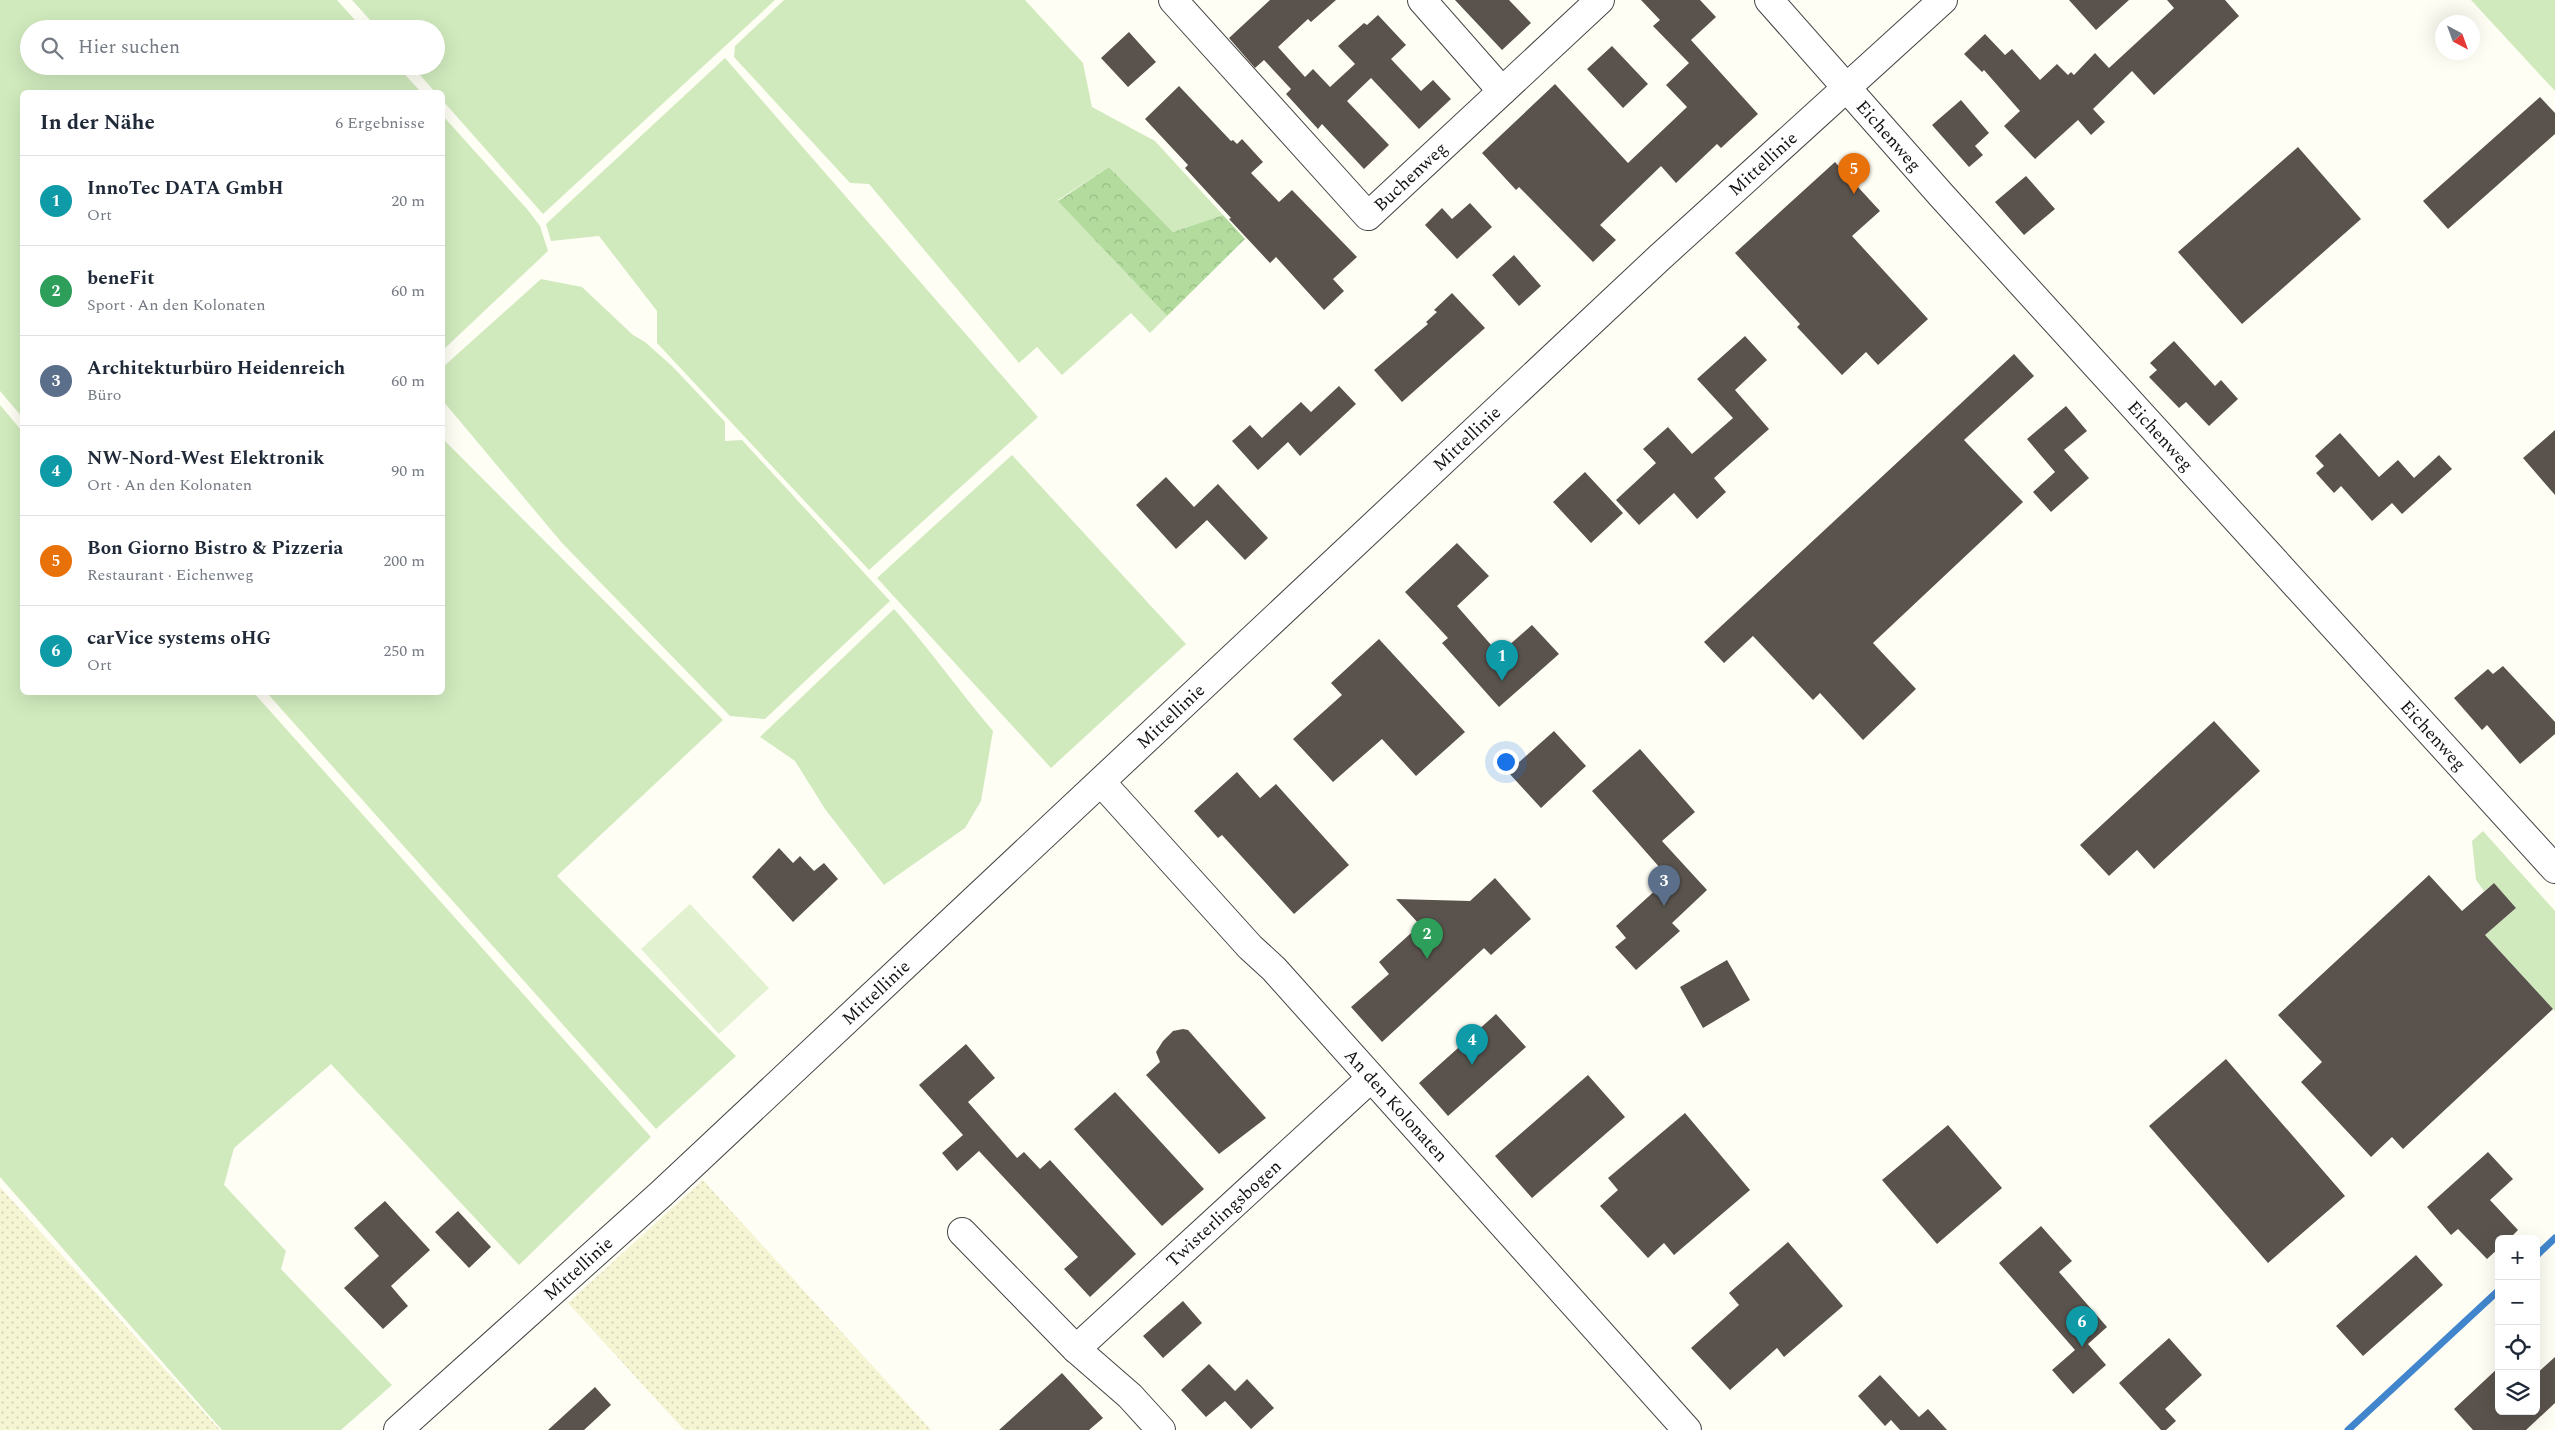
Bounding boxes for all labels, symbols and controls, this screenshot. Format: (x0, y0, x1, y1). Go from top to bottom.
north arrow (2435, 15, 2480, 60)
search box (20, 20, 445, 75)
text: Hier suchen (78, 33, 180, 62)
icon: search (38, 34, 66, 62)
street label: Eichenweg (1849, 94, 1928, 178)
text: In der Nähe (40, 107, 155, 139)
text: 6 Ergebnisse (335, 111, 425, 135)
street label: Mittellinie (1723, 125, 1804, 203)
street label: Buchenweg (1368, 136, 1454, 218)
pin: 5 (1838, 153, 1870, 194)
text: InnoTec DATA GmbH (87, 174, 284, 203)
text: 1 (52, 189, 60, 213)
text: 20 m (391, 189, 425, 213)
text: Ort (87, 203, 112, 227)
text: beneFit (87, 264, 155, 293)
text: 2 (52, 279, 60, 303)
text: 60 m (391, 279, 425, 303)
text: Sport · An den Kolonaten (87, 293, 266, 317)
text: Architekturbüro Heidenreich (87, 354, 345, 383)
text: 3 (52, 369, 60, 393)
text: 60 m (391, 369, 425, 393)
text: Büro (87, 383, 122, 407)
street label: Eichenweg (2121, 395, 2200, 478)
street label: Mittellinie (1427, 400, 1507, 478)
text: NW-Nord-West Elektronik (87, 444, 324, 473)
text: 4 (52, 459, 60, 483)
text: 90 m (391, 459, 425, 483)
text: Ort · An den Kolonaten (87, 473, 252, 497)
text: Bon Giorno Bistro & Pizzeria (87, 534, 343, 563)
text: 5 (52, 549, 60, 573)
text: 200 m (383, 549, 425, 573)
text: Restaurant · Eichenweg (87, 563, 254, 587)
text: carVice systems oHG (87, 624, 271, 653)
text: 6 (52, 639, 60, 663)
text: 250 m (383, 639, 425, 663)
pin: 1 (1486, 640, 1518, 681)
text: Ort (87, 653, 112, 677)
street label: Mittellinie (1131, 677, 1211, 755)
street label: Eichenweg (2393, 694, 2472, 777)
your location (1493, 749, 1519, 775)
pin: 3 (1648, 865, 1680, 906)
pin: 2 (1411, 918, 1443, 959)
street label: Mittellinie (836, 954, 917, 1032)
pin: 4 (1456, 1024, 1488, 1065)
street label: An den Kolonaten (1338, 1043, 1454, 1169)
street label: Twisterlingsbogen (1160, 1153, 1288, 1274)
street label: Mittellinie (538, 1230, 619, 1307)
map controls (2495, 1235, 2540, 1415)
button: + (2495, 1235, 2540, 1280)
button: − (2495, 1280, 2540, 1325)
pin: 6 (2066, 1306, 2098, 1347)
button: locate (2495, 1325, 2540, 1370)
button: layers (2495, 1370, 2540, 1415)

